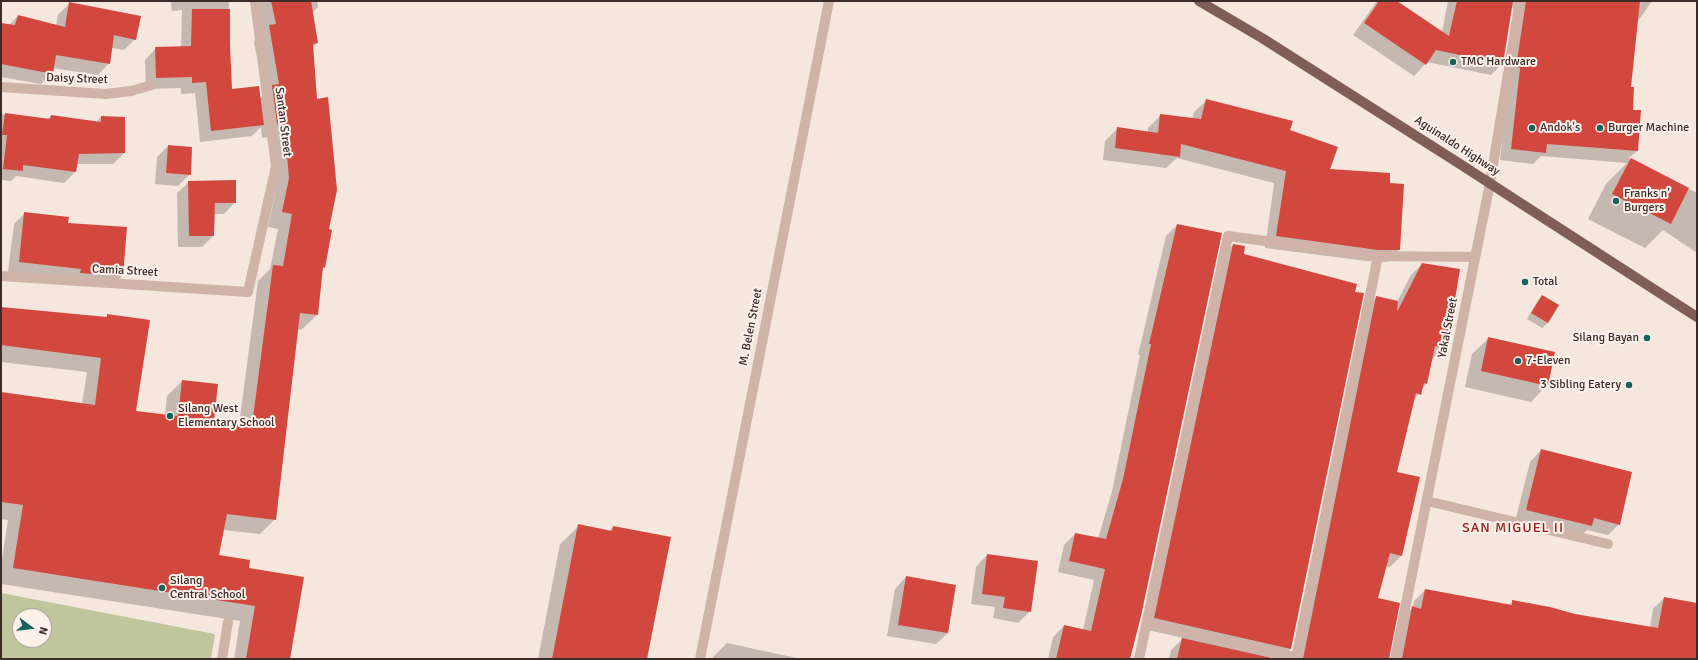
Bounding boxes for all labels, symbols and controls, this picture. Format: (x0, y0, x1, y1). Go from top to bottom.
place label: TMC Hardware (1461, 55, 1536, 69)
marker: TMC Hardware (1448, 57, 1458, 67)
street label: Daisy Street (46, 71, 108, 87)
street label: Santan Street (272, 86, 294, 158)
street label: Aguinaldo Highway (1412, 113, 1502, 179)
place label: Andok's (1540, 121, 1580, 135)
place label: Burger Machine (1608, 121, 1689, 135)
marker: Andok's (1527, 123, 1537, 133)
marker: Burger Machine (1595, 123, 1605, 133)
place label: Franks n' Burgers (1624, 187, 1670, 215)
marker: Franks n' Burgers (1611, 196, 1621, 206)
street label: Camia Street (92, 262, 158, 280)
place label: Total (1533, 275, 1558, 289)
marker: Total (1520, 277, 1530, 287)
street label: M. Belen Street (736, 287, 766, 367)
street label: Yakal Street (1435, 297, 1461, 359)
place label: Silang Bayan (1573, 331, 1639, 345)
marker: Silang Bayan (1642, 333, 1652, 343)
place label: 7-Eleven (1526, 354, 1571, 368)
marker: 7-Eleven (1513, 356, 1523, 366)
place label: 3 Sibling Eatery (1540, 378, 1621, 392)
marker: 3 Sibling Eatery (1624, 380, 1634, 390)
place label: Silang West Elementary School (178, 402, 274, 430)
marker: Silang West Elementary School (165, 411, 175, 421)
district label: SAN MIGUEL II (1462, 520, 1564, 536)
place label: Silang Central School (170, 574, 245, 602)
marker: Silang Central School (157, 583, 167, 593)
north arrow (12, 608, 52, 648)
text: N (36, 626, 50, 636)

